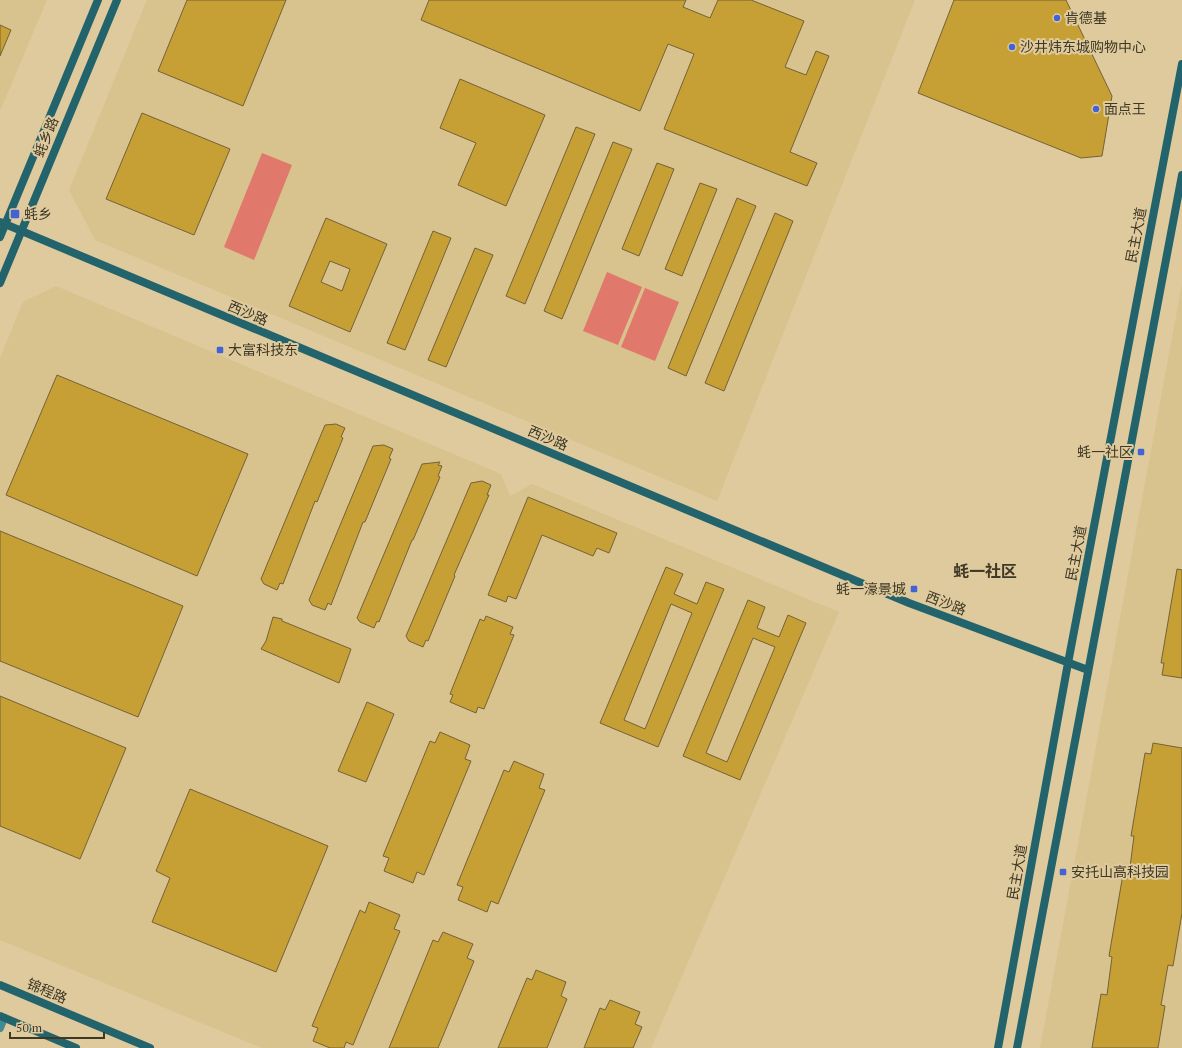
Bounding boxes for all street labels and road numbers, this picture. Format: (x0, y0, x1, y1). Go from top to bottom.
street label: 蚝乡路 (29, 114, 62, 160)
street label: 民主大道 (1121, 206, 1150, 264)
street label: 西沙路 (225, 296, 271, 329)
street label: 西沙路 (525, 421, 571, 454)
street label: 民主大道 (1061, 524, 1090, 582)
street label: 西沙路 (923, 586, 969, 619)
street label: 民主大道 (1002, 843, 1031, 901)
street label: 锦程路 (24, 974, 70, 1007)

